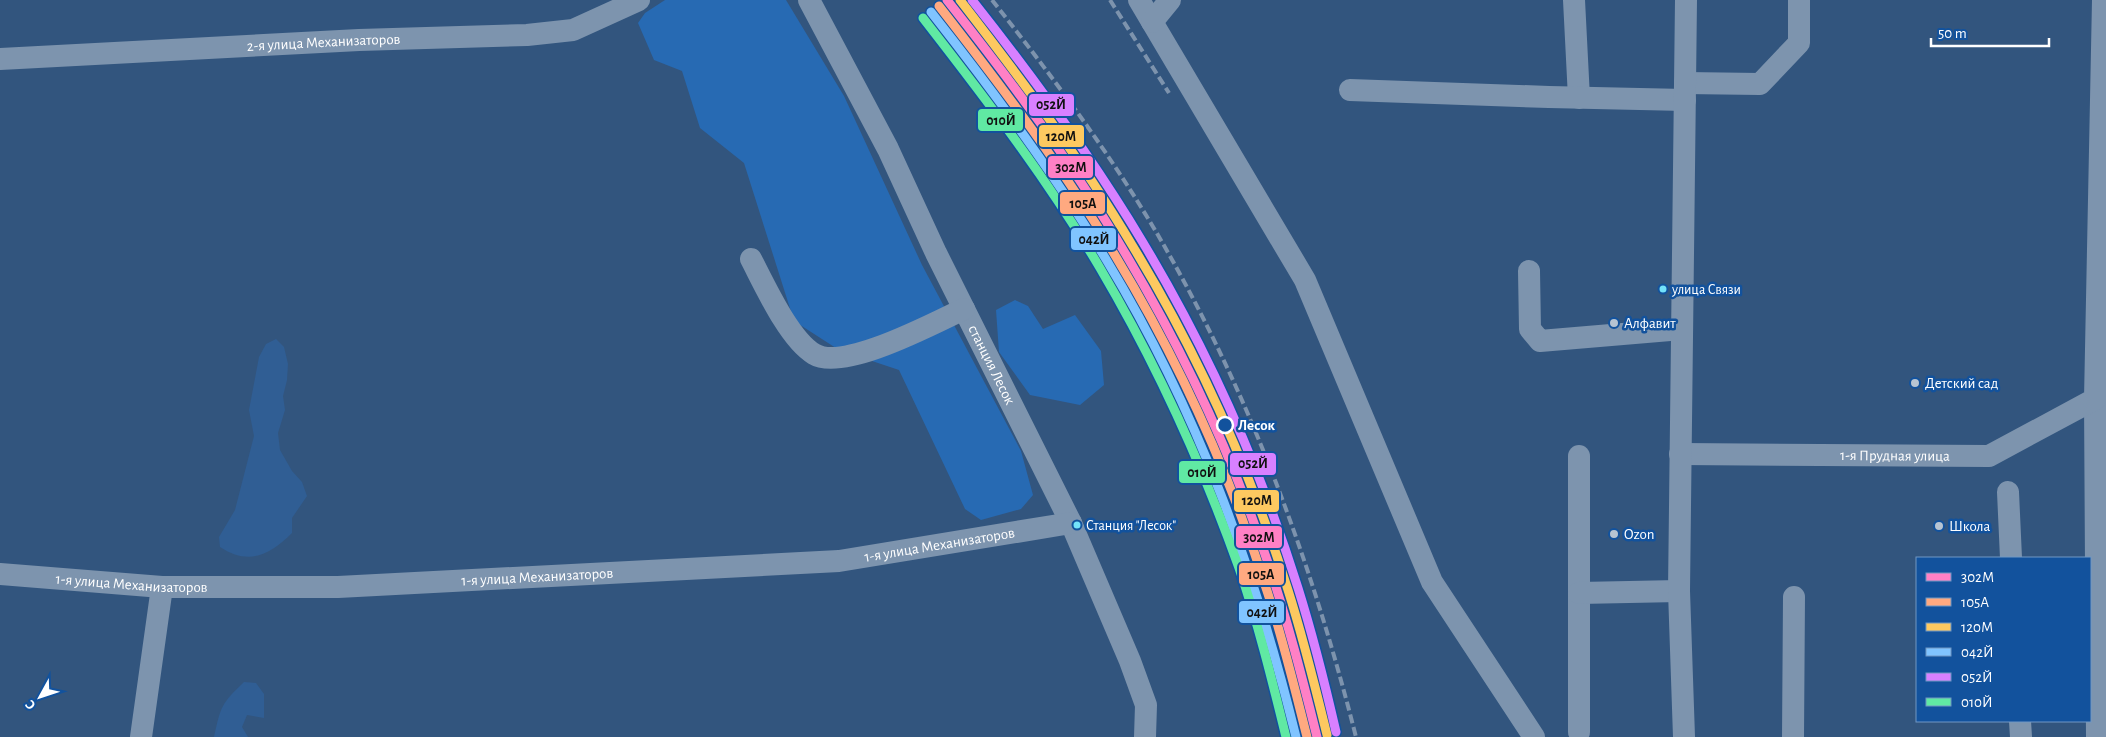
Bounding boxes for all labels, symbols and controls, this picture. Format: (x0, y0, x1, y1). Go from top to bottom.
scale bar (1931, 15, 2048, 47)
text: 50 m (1938, 26, 1967, 41)
street label: 2-я улица Механизаторов (246, 32, 401, 54)
line badge: 052Й (1028, 93, 1075, 117)
text: 052Й (1036, 96, 1066, 112)
line badge: 010Й (977, 108, 1024, 132)
text: 010Й (986, 112, 1016, 128)
line badge: 120М (1038, 124, 1085, 148)
text: 120М (1046, 130, 1076, 144)
line badge: 302М (1047, 155, 1094, 179)
text: 302М (1055, 161, 1087, 175)
line badge: 105А (1059, 191, 1106, 215)
text: 105А (1070, 197, 1097, 211)
line badge: 042Й (1070, 227, 1117, 251)
text: 042Й (1079, 231, 1109, 247)
place label: улица Связи (1671, 283, 1741, 297)
marker: улица Связи (1658, 284, 1668, 294)
place label: Алфавит (1624, 316, 1676, 331)
marker: Алфавит (1608, 317, 1620, 329)
street label: станция Лесок (965, 323, 1018, 407)
place label: Детский сад (1925, 376, 1998, 391)
marker: Детский сад (1909, 377, 1921, 389)
marker: Лесок (1216, 416, 1234, 434)
place label: Лесок (1238, 418, 1275, 433)
street label: 1-я Прудная улица (1840, 448, 1950, 464)
line badge: 052Й (1229, 452, 1277, 476)
text: 052Й (1238, 455, 1268, 471)
line badge: 010Й (1178, 460, 1226, 484)
text: 010Й (1187, 464, 1217, 480)
line badge: 120М (1233, 489, 1280, 513)
text: 120М (1242, 494, 1272, 508)
place label: Станция "Лесок" (1086, 519, 1176, 533)
place label: Школа (1949, 519, 1991, 534)
marker: Станция "Лесок" (1072, 520, 1082, 530)
marker: Школа (1933, 520, 1945, 532)
street label: 1-я улица Механизаторов (863, 525, 1016, 565)
line badge: 302М (1235, 525, 1283, 549)
place label: Ozon (1624, 527, 1654, 542)
marker: Ozon (1608, 528, 1620, 540)
text: 302М (1243, 531, 1275, 545)
legend (1916, 557, 2091, 722)
line badge: 105А (1238, 562, 1285, 586)
street label: 1-я улица Механизаторов (461, 566, 614, 589)
text: 105А (1248, 568, 1275, 582)
text: 302М (1961, 570, 1994, 585)
street label: 1-я улица Механизаторов (55, 571, 208, 595)
text: 105А (1961, 595, 1989, 610)
line badge: 042Й (1238, 600, 1285, 624)
text: 042Й (1247, 604, 1277, 620)
text: 120М (1961, 620, 1993, 635)
text: 042Й (1961, 645, 1994, 660)
text: 052Й (1961, 670, 1993, 685)
north arrow (15, 672, 65, 722)
text: 010Й (1961, 695, 1993, 710)
text: С (23, 697, 39, 712)

